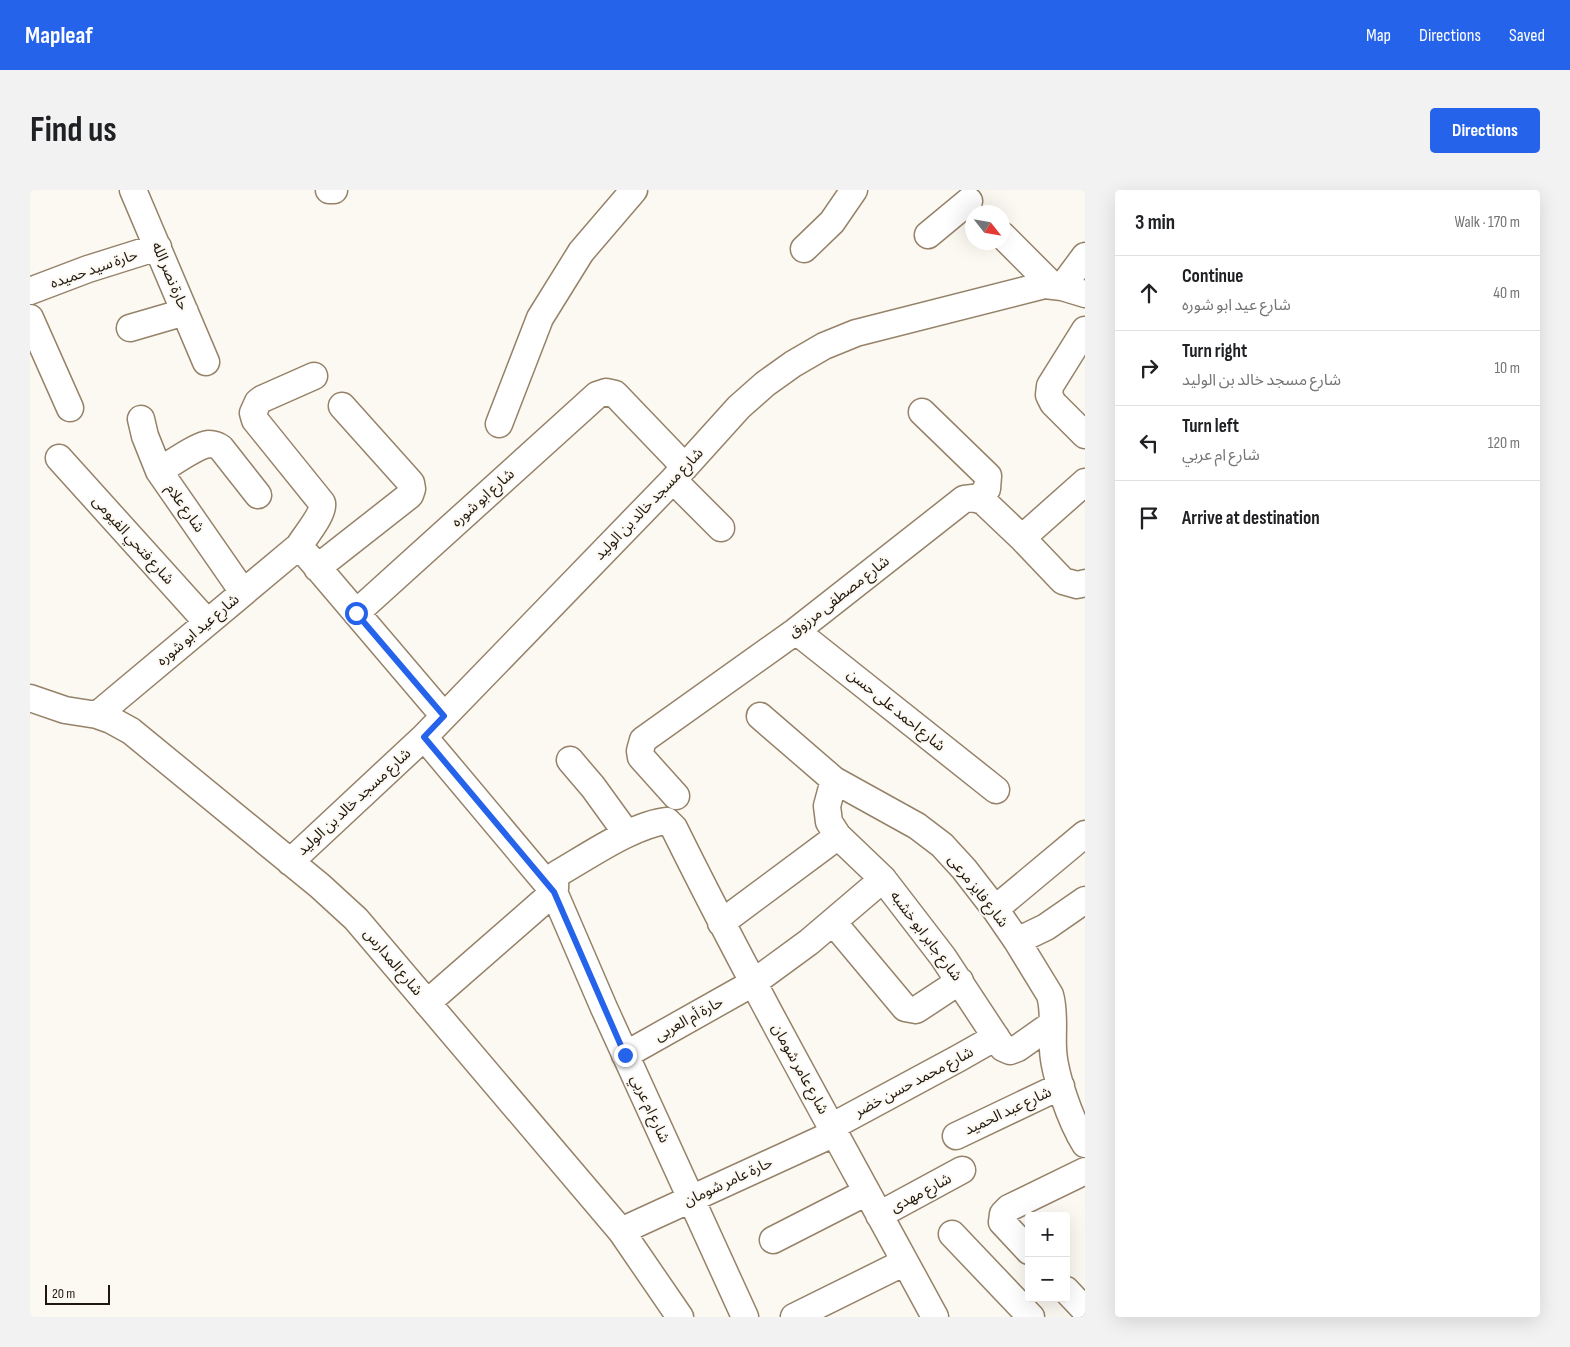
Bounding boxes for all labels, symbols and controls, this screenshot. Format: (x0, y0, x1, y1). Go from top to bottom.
text: Mapleaf (25, 21, 93, 50)
text: Map (1366, 25, 1391, 46)
text: Directions (1419, 25, 1481, 46)
text: Saved (1509, 25, 1545, 46)
button: Directions (1430, 108, 1540, 153)
text: Find us (30, 109, 117, 152)
north arrow (965, 205, 1010, 250)
text: 3 min (1135, 210, 1175, 235)
text: Walk · 170 m (1455, 213, 1520, 232)
street label: حارة نصر الله (147, 239, 193, 313)
street label: حارة سيد حميده (48, 245, 140, 293)
text: Continue (1182, 265, 1243, 288)
icon: ahead (1135, 279, 1163, 307)
text: 40 m (1493, 284, 1520, 303)
text: شارع عيد ابو شوره (1182, 296, 1291, 315)
text: Turn right (1182, 340, 1247, 363)
icon: right (1135, 354, 1163, 382)
text: 10 m (1494, 359, 1520, 378)
text: شارع مسجد خالد بن الوليد (1182, 371, 1341, 390)
text: Turn left (1182, 415, 1239, 438)
icon: left (1135, 429, 1163, 457)
text: 120 m (1488, 434, 1520, 453)
street label: شارع مسجد خالد بن الوليد (590, 444, 709, 566)
text: شارع ام عربي (1182, 446, 1260, 465)
street label: شارع ابو شوره (447, 465, 520, 533)
street label: شارع علام (160, 480, 209, 537)
street label: شارع فتحي الفيومى (87, 492, 178, 590)
icon: arrive (1135, 504, 1163, 532)
text: Arrive at destination (1182, 507, 1320, 530)
street label: شارع مصطفى مرزوق (785, 552, 895, 644)
street label: شارع عيد ابو شوره (153, 590, 245, 672)
route start (345, 602, 368, 625)
street label: شارع احمد على حسن (842, 665, 949, 757)
street label: شارع مسجد خالد بن الوليد (293, 744, 417, 861)
street label: شارع فايز مرعى (942, 851, 1013, 933)
street label: شارع جابر ابو خشبه (884, 887, 966, 986)
street label: شارع المدارس (358, 924, 427, 1001)
street label: حارة أم العربى (651, 992, 727, 1047)
street label: شارع عامر شومان (765, 1020, 833, 1119)
street label: شارع محمد حسن خضر (850, 1043, 978, 1124)
route end (614, 1044, 637, 1067)
street label: شارع ام عربي (624, 1072, 674, 1147)
street label: شارع عبد الحميد (961, 1082, 1056, 1141)
street label: حارة عامر شومان (680, 1153, 776, 1211)
street label: شارع مهدى (887, 1169, 956, 1219)
map controls (1025, 1212, 1070, 1302)
button: + (1025, 1212, 1070, 1257)
button: − (1025, 1257, 1070, 1302)
scale bar (45, 1282, 110, 1305)
text: 20 m (52, 1285, 75, 1302)

